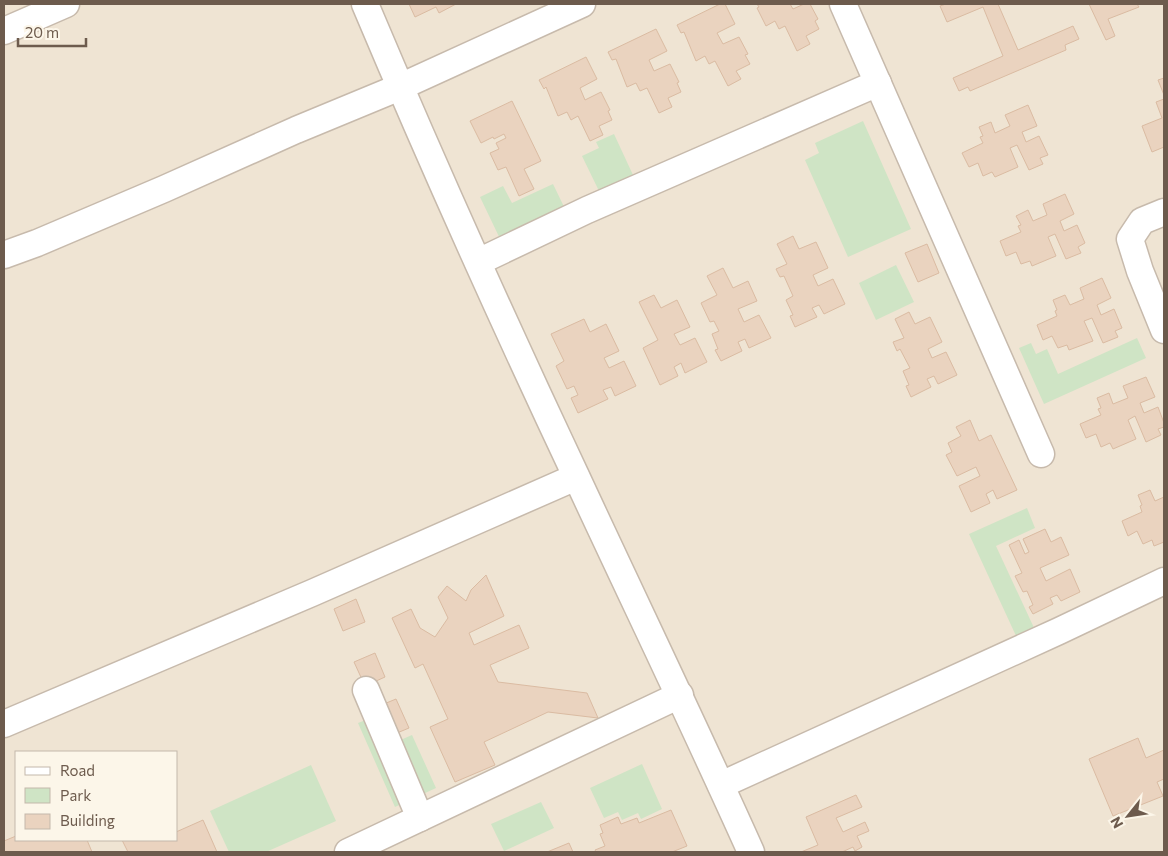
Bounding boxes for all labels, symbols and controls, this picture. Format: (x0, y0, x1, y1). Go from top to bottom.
scale bar (18, 15, 85, 47)
text: 20 m (25, 23, 59, 41)
legend (15, 751, 178, 841)
text: Road (60, 761, 95, 779)
text: Park (60, 786, 91, 804)
north arrow (1103, 791, 1153, 841)
text: Building (60, 811, 115, 829)
text: N (1106, 814, 1126, 832)

